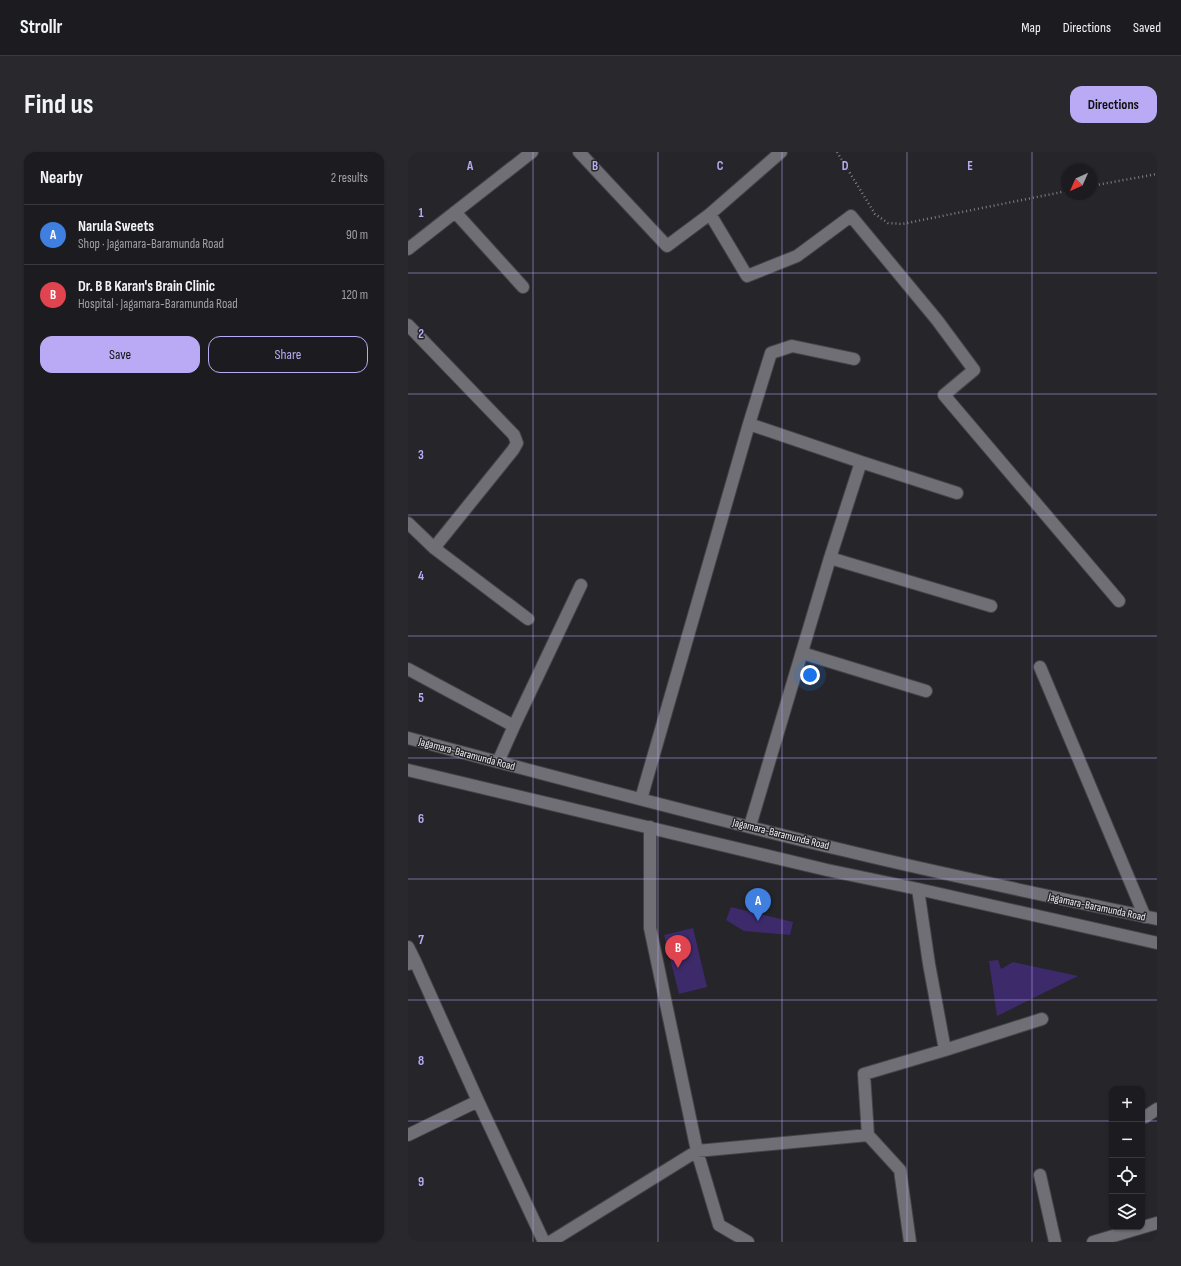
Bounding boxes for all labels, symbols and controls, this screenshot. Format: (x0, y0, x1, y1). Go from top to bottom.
text: Strollr (20, 16, 62, 39)
text: Map (1021, 19, 1041, 36)
text: Directions (1063, 19, 1111, 36)
text: Saved (1133, 19, 1161, 36)
button: Directions (1070, 86, 1157, 123)
text: Find us (24, 88, 93, 121)
text: A (466, 158, 474, 174)
text: B (592, 158, 598, 174)
text: C (717, 158, 724, 174)
text: D (842, 158, 849, 174)
text: E (967, 158, 973, 174)
north arrow (1061, 164, 1097, 200)
text: Nearby (40, 168, 83, 188)
text: 2 results (331, 170, 368, 186)
text: 1 (418, 205, 424, 221)
text: Narula Sweets (78, 217, 154, 236)
text: A (50, 227, 56, 243)
text: 90 m (346, 227, 368, 243)
text: Shop · Jagamara-Baramunda Road (78, 236, 224, 252)
text: Dr. B B Karan's Brain Clinic (78, 277, 215, 296)
text: B (50, 287, 56, 303)
text: 120 m (342, 287, 368, 303)
text: Hospital · Jagamara-Baramunda Road (78, 296, 238, 312)
text: 2 (418, 326, 424, 342)
button: Save (40, 336, 200, 373)
button: Share (208, 336, 368, 373)
text: 3 (418, 447, 424, 463)
text: 4 (418, 568, 424, 584)
your location (800, 665, 820, 685)
text: 5 (418, 690, 424, 706)
street label: Jagamara-Baramunda Road (416, 735, 517, 773)
text: 6 (418, 811, 424, 827)
street label: Jagamara-Baramunda Road (730, 815, 831, 852)
pin: A (745, 888, 771, 921)
street label: Jagamara-Baramunda Road (1046, 890, 1147, 924)
text: 7 (418, 932, 424, 948)
pin: B (665, 935, 691, 968)
text: 8 (418, 1053, 424, 1069)
map controls (1109, 1086, 1145, 1230)
button: + (1109, 1086, 1145, 1122)
button: − (1109, 1122, 1145, 1158)
button: locate (1109, 1158, 1145, 1194)
text: 9 (418, 1174, 424, 1190)
button: layers (1109, 1194, 1145, 1230)

